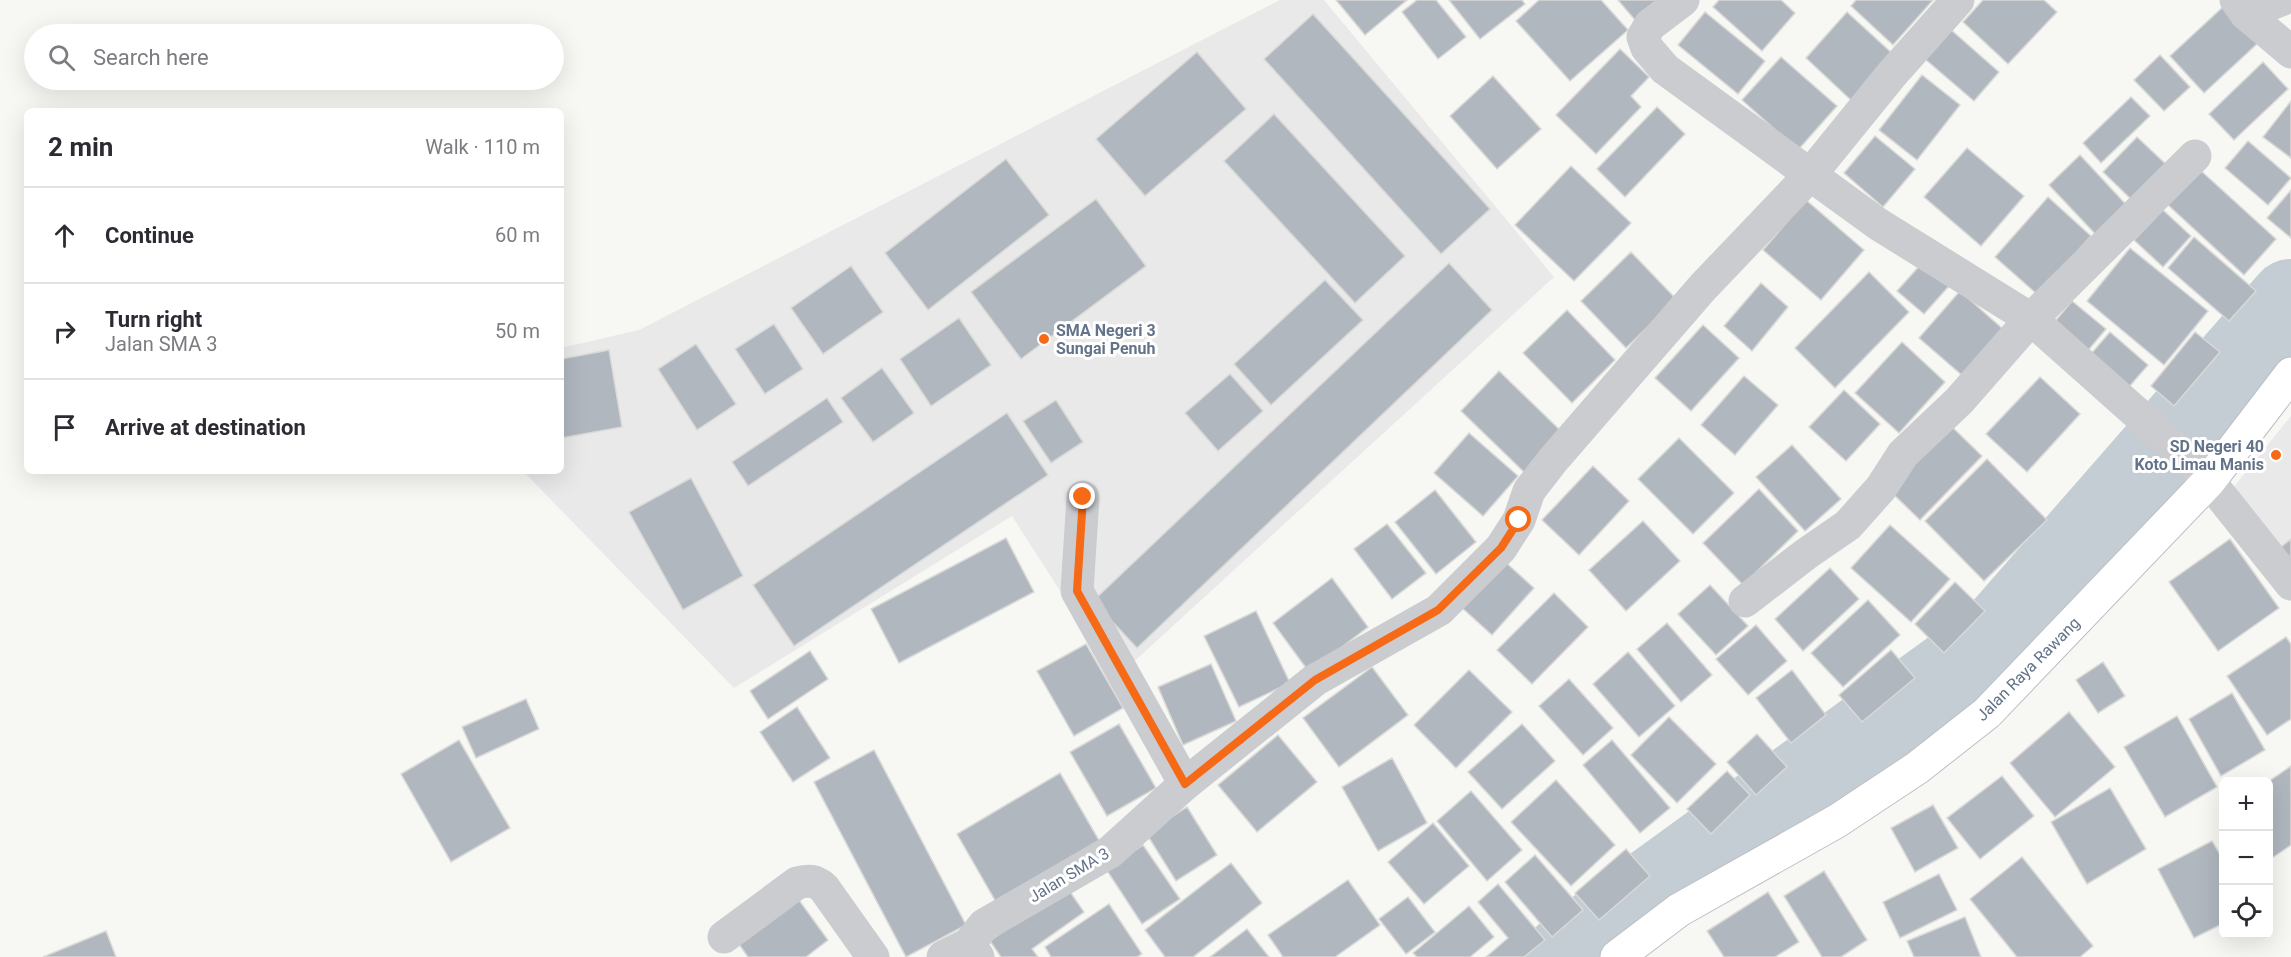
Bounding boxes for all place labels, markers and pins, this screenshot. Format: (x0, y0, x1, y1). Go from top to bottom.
place label: SMA Negeri 3 Sungai Penuh (1056, 321, 1156, 358)
marker: SMA Negeri 3 Sungai Penuh (1037, 332, 1051, 346)
place label: SD Negeri 40 Koto Limau Manis (2135, 437, 2264, 474)
marker: SD Negeri 40 Koto Limau Manis (2269, 448, 2283, 462)

